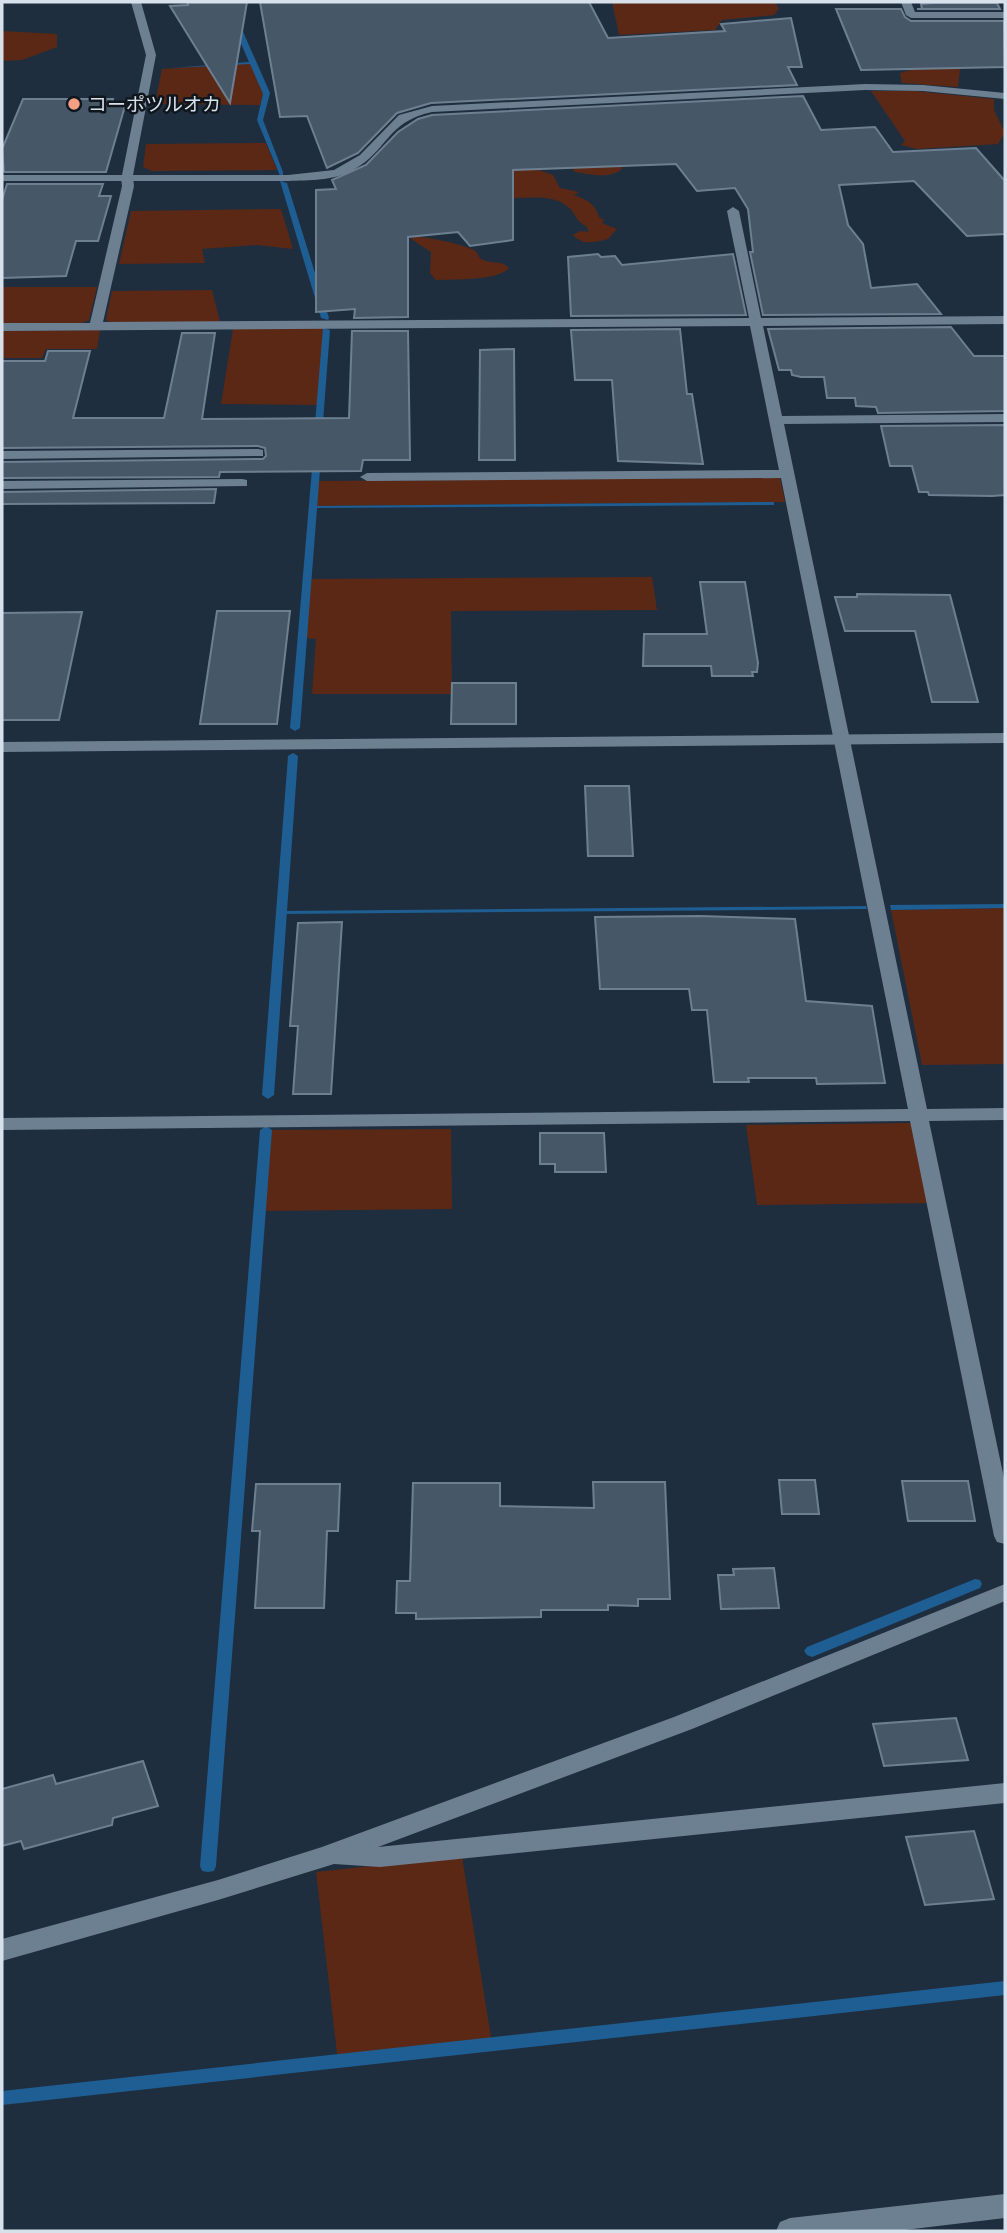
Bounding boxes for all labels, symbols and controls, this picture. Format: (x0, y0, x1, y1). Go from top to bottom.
place label: コーポツルオカ (88, 92, 221, 115)
marker: コーポツルオカ (66, 96, 82, 112)

